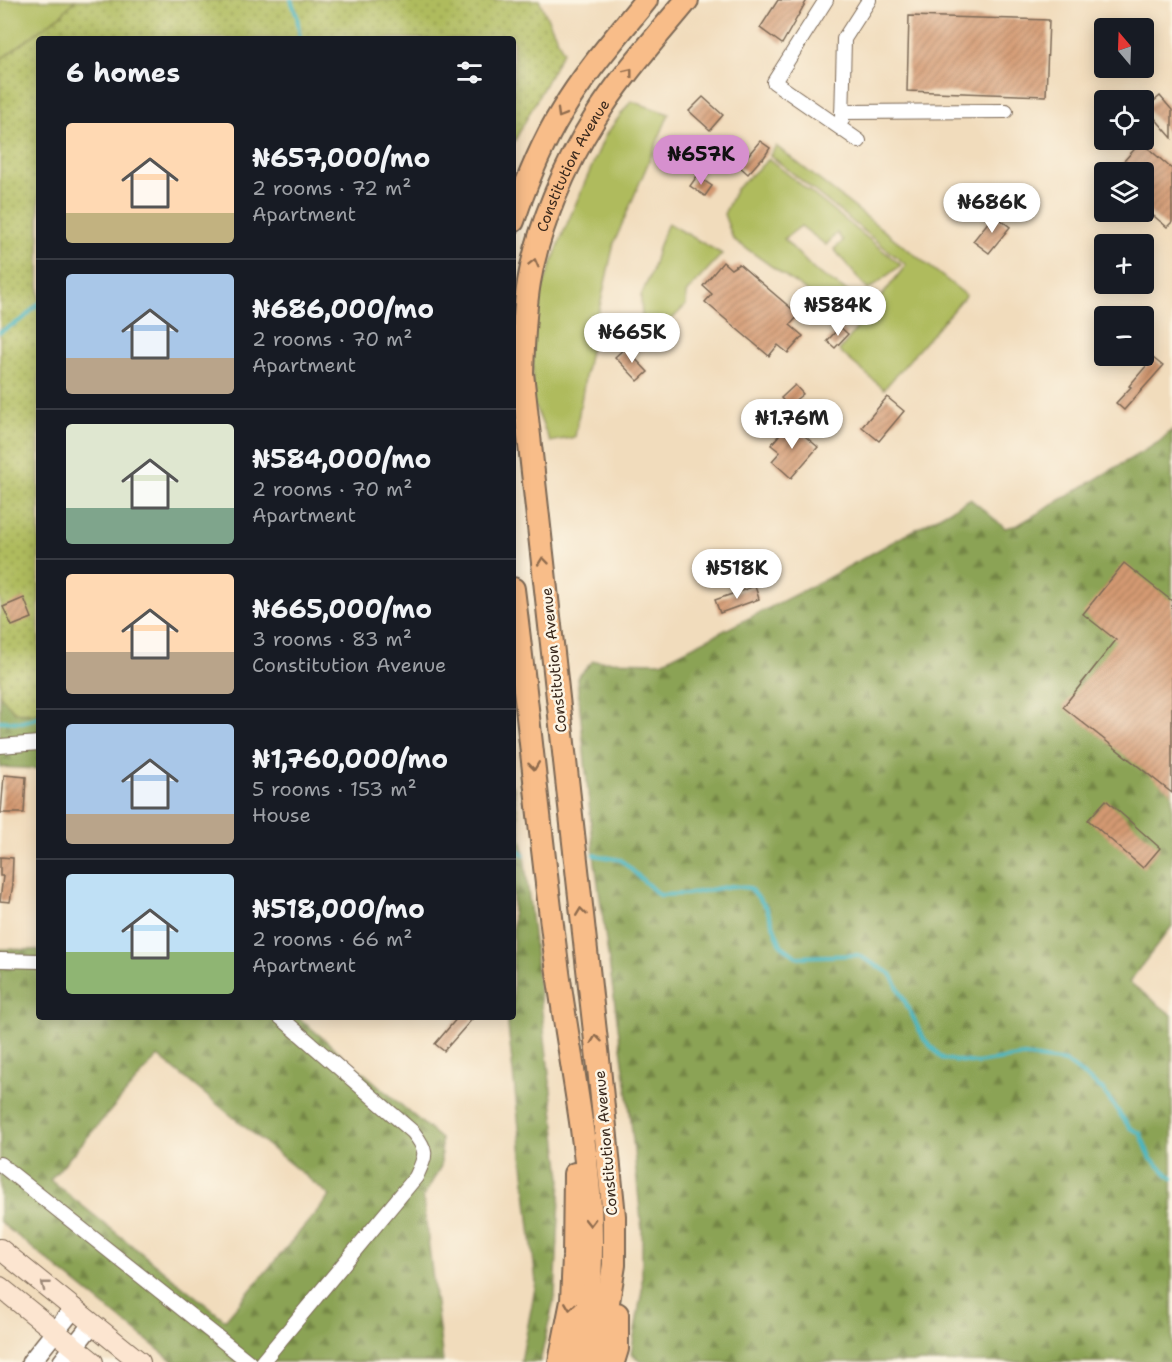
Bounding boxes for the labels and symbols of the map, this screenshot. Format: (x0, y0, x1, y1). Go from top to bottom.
north arrow (1094, 18, 1154, 78)
one-way arrow (621, 67, 632, 78)
street label: Constitution Avenue (532, 95, 614, 235)
one-way arrow (556, 108, 568, 118)
pin: ₦657K (659, 135, 743, 186)
pin: ₦686K (950, 183, 1034, 234)
one-way arrow (526, 259, 539, 269)
pin: ₦584K (796, 286, 880, 337)
pin: ₦665K (590, 313, 674, 364)
pin: ₦1.76M (743, 399, 841, 450)
pin: ₦518K (695, 549, 779, 600)
one-way arrow (537, 557, 550, 566)
street label: Constitution Avenue (536, 586, 572, 734)
one-way arrow (527, 761, 540, 771)
one-way arrow (575, 907, 588, 916)
one-way arrow (590, 1034, 602, 1043)
street label: Constitution Avenue (590, 1069, 622, 1217)
one-way arrow (584, 1217, 596, 1226)
one-way arrow (41, 1282, 52, 1293)
one-way arrow (565, 1301, 577, 1311)

